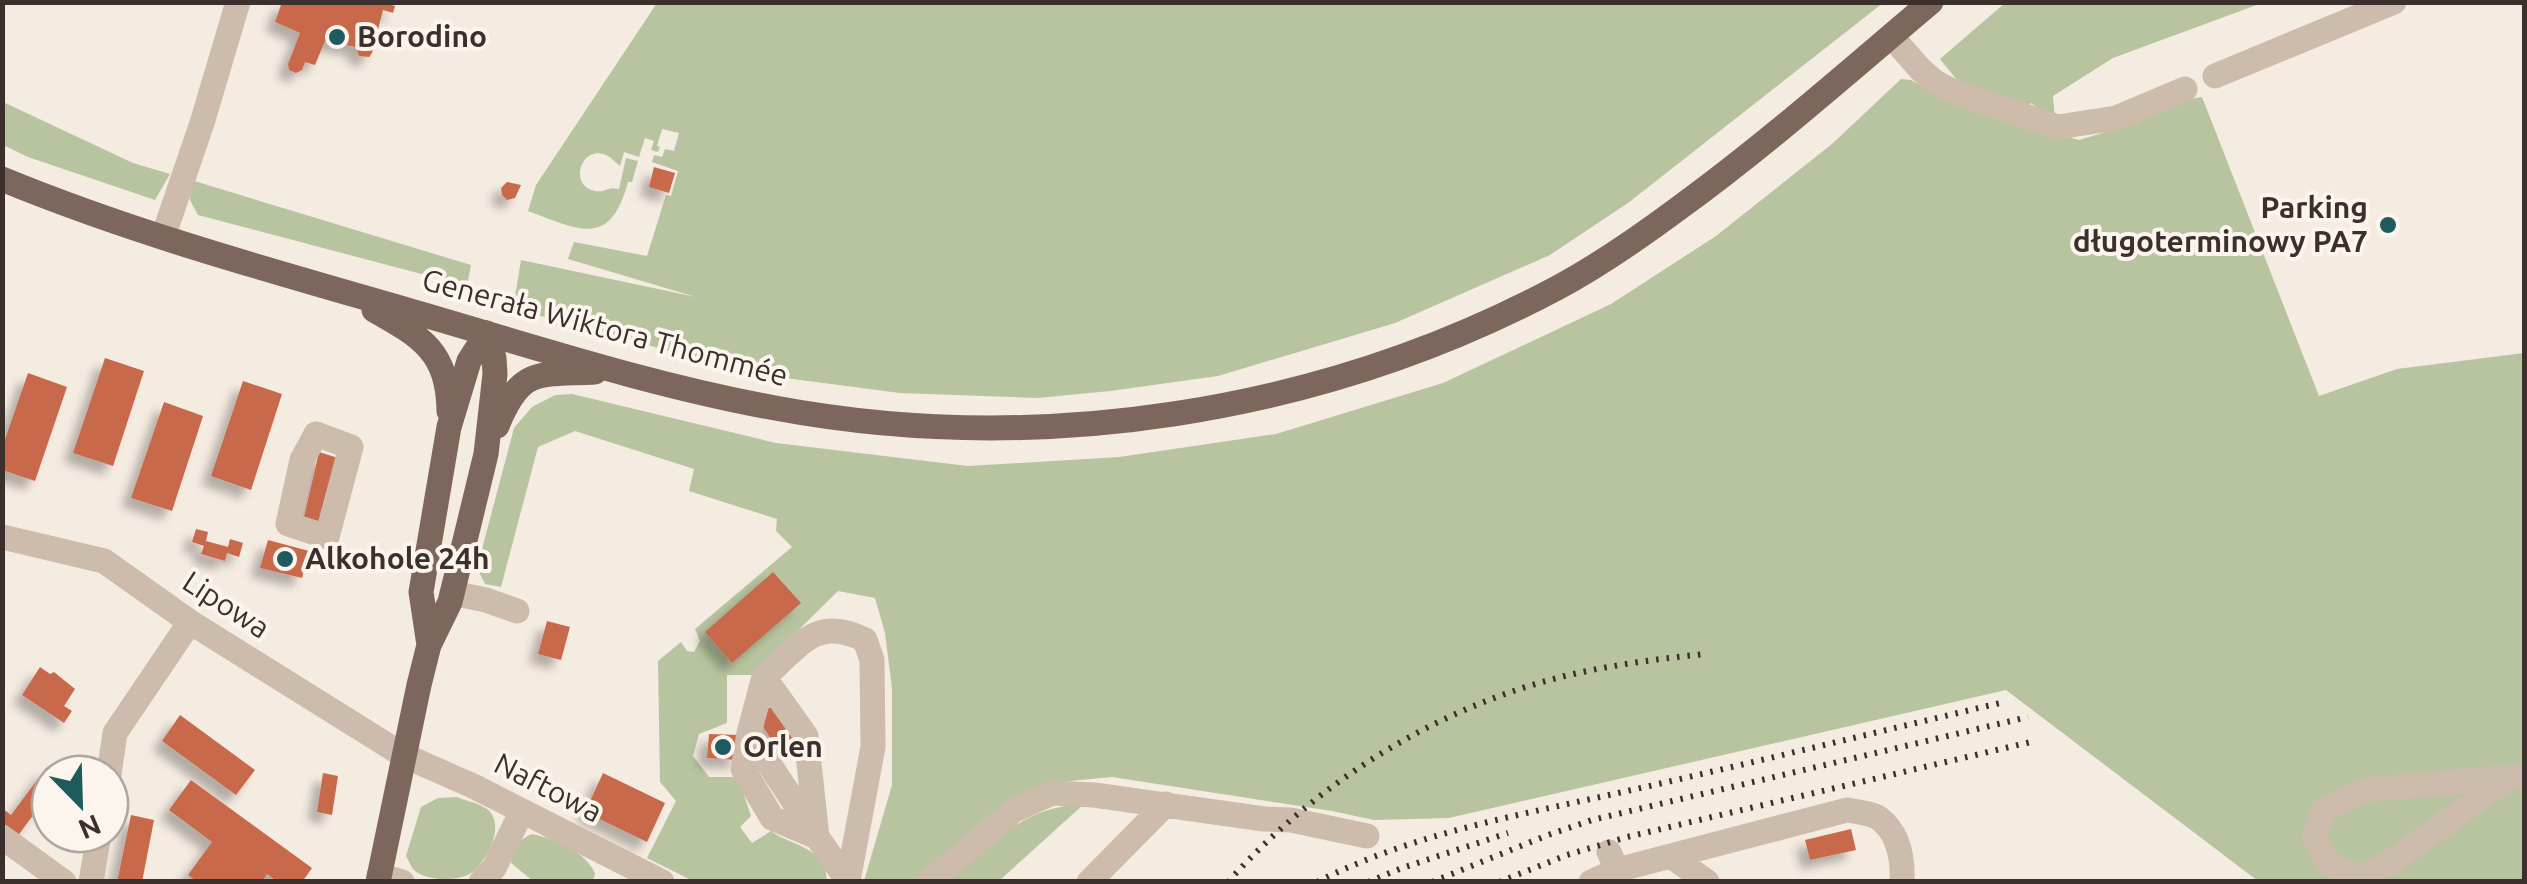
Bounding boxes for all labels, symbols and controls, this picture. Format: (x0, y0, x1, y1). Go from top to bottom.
place label: Borodino (357, 19, 487, 53)
marker: Borodino (326, 26, 348, 48)
place label: Parking długoterminowy PA7 (2073, 190, 2368, 258)
marker: Parking długoterminowy PA7 (2377, 214, 2399, 236)
street label: Generała Wiktora Thommée (419, 262, 792, 392)
place label: Alkohole 24h (305, 541, 490, 575)
marker: Alkohole 24h (274, 548, 296, 570)
street label: Lipowa (177, 564, 276, 645)
place label: Orlen (743, 729, 823, 763)
marker: Orlen (712, 736, 734, 758)
street label: Naftowa (489, 746, 608, 829)
north arrow (30, 754, 130, 854)
text: N (74, 809, 106, 846)

